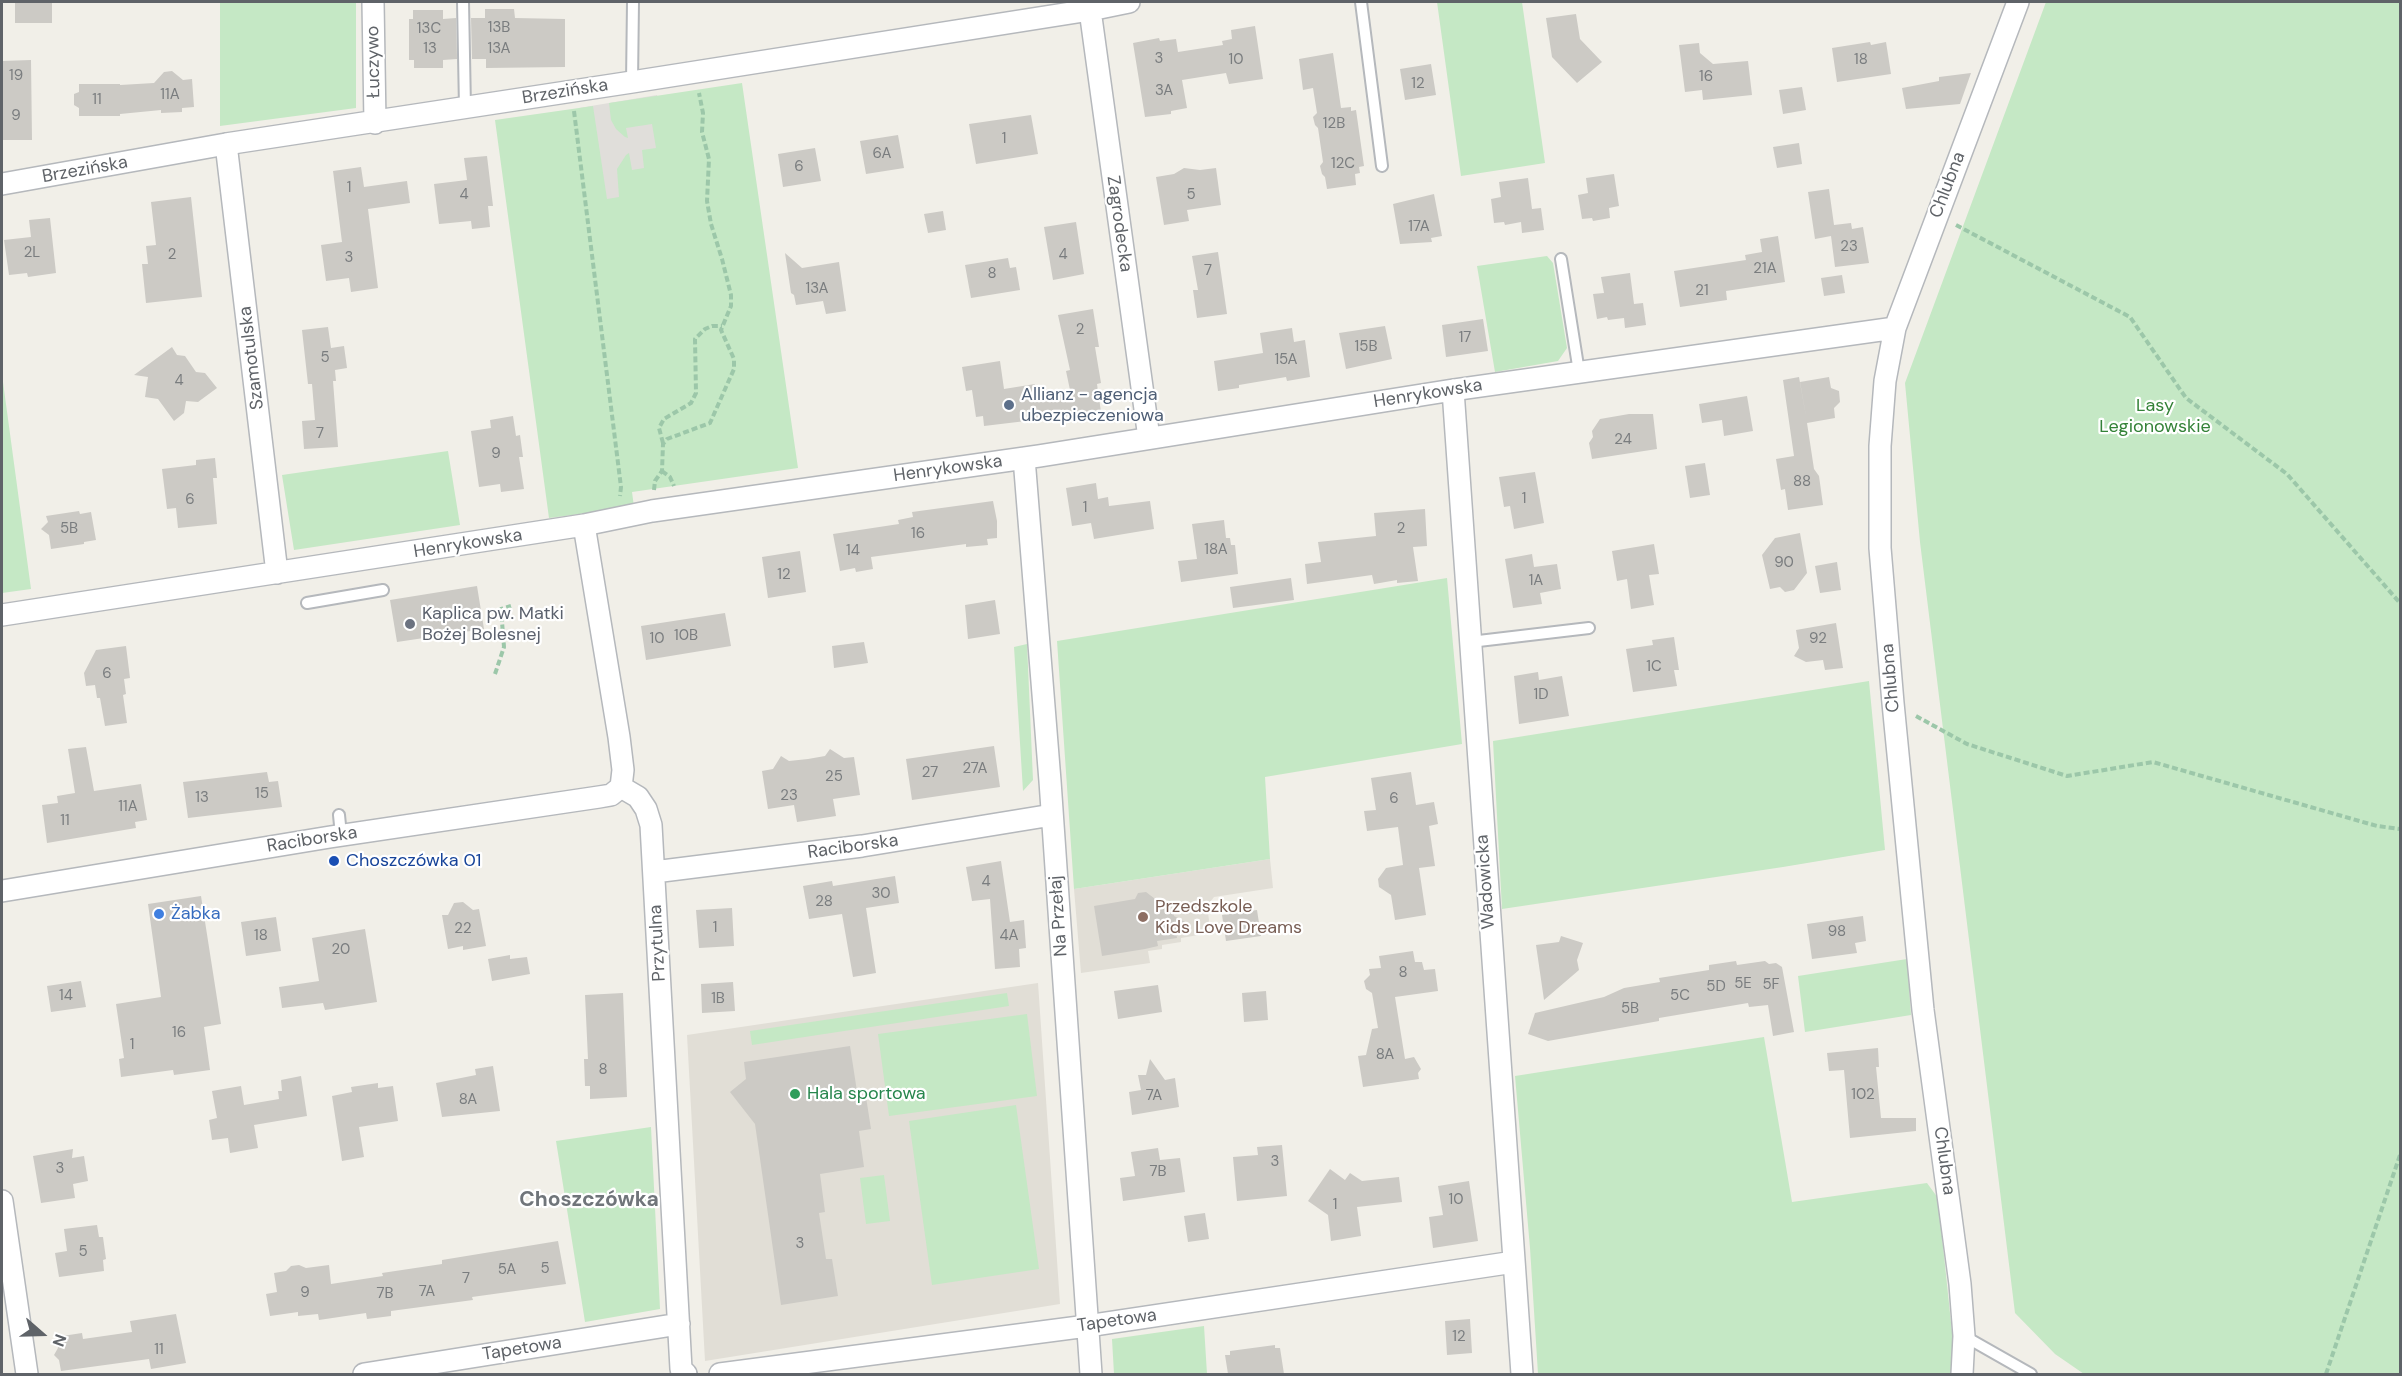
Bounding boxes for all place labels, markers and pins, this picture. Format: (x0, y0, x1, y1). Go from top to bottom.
place label: Allianz - agencja ubezpieczeniowa (1021, 384, 1164, 426)
marker: Allianz - agencja ubezpieczeniowa (1002, 398, 1016, 412)
place label: Kaplica pw. Matki Bożej Bolesnej (422, 603, 564, 646)
marker: Kaplica pw. Matki Bożej Bolesnej (403, 617, 417, 631)
place label: Choszczówka 01 (346, 850, 481, 872)
marker: Choszczówka 01 (327, 854, 341, 868)
place label: Przedszkole Kids Love Dreams (1155, 896, 1302, 938)
place label: Żabka (171, 903, 221, 925)
marker: Żabka (152, 907, 166, 921)
marker: Przedszkole Kids Love Dreams (1136, 910, 1150, 924)
place label: Hala sportowa (807, 1083, 926, 1105)
marker: Hala sportowa (788, 1087, 802, 1101)

